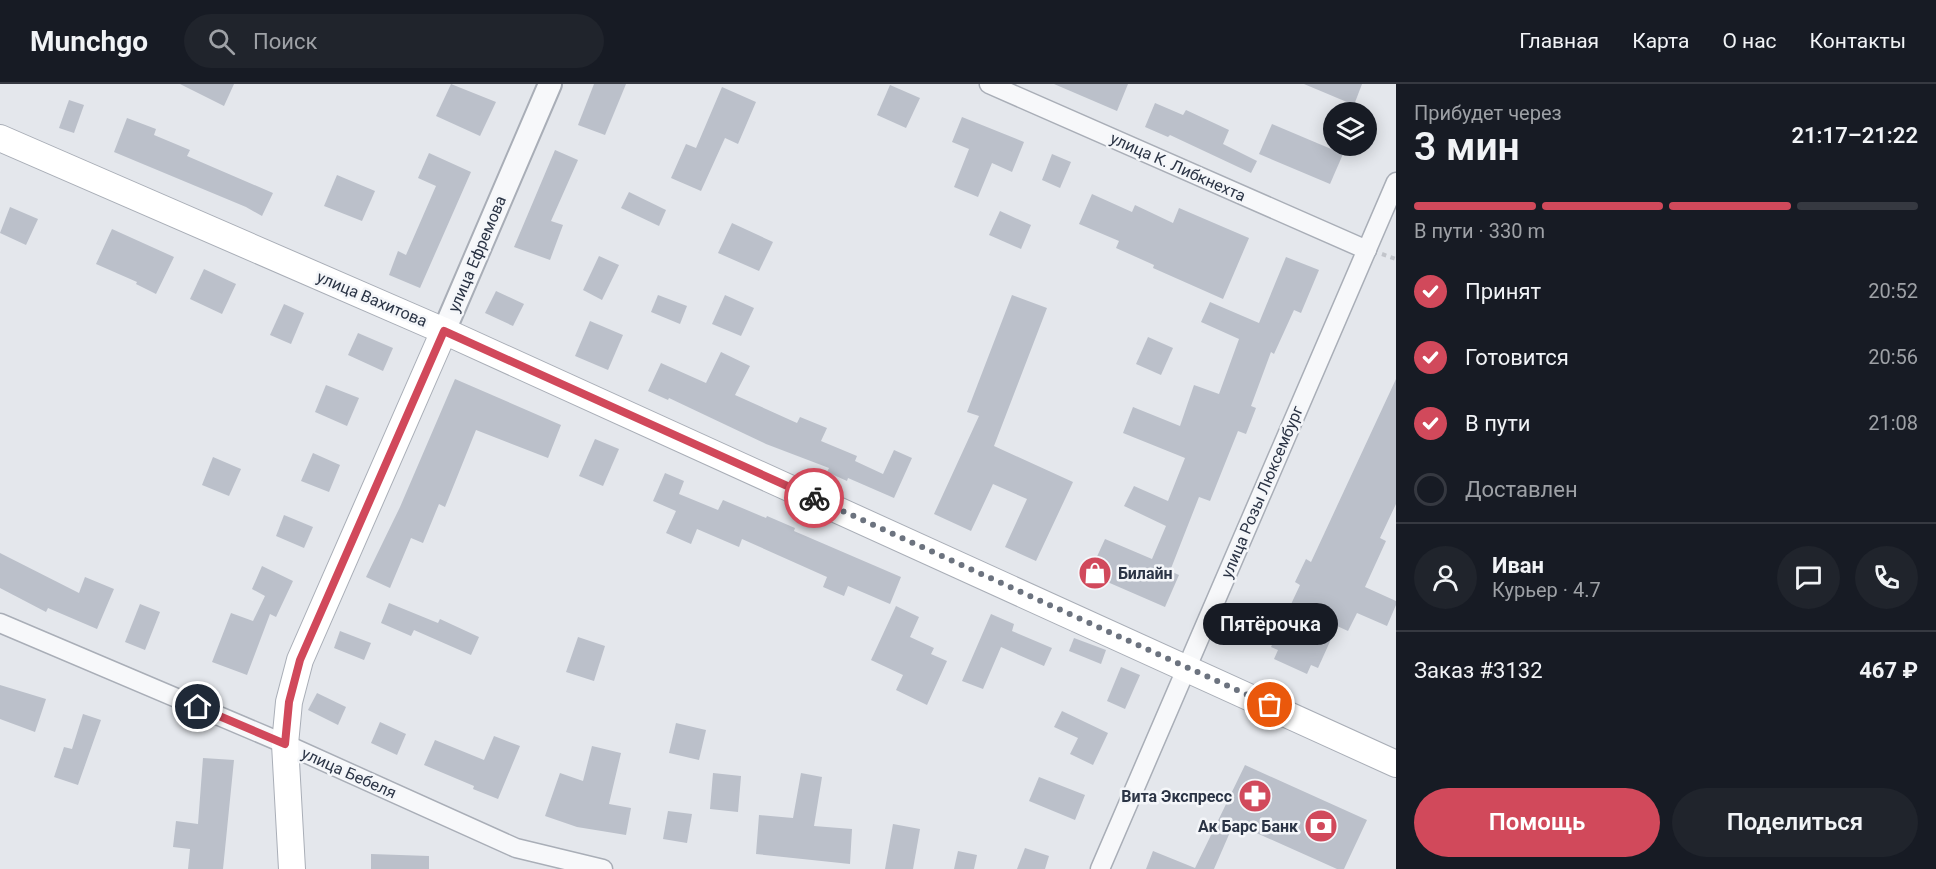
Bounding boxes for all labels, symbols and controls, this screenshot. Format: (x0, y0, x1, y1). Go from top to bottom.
search box (184, 14, 604, 68)
text: Munchgo (30, 25, 148, 58)
icon: search (205, 25, 238, 58)
text: Поиск (253, 29, 317, 54)
text: Главная (1519, 29, 1599, 53)
text: Карта (1632, 29, 1689, 53)
text: О нас (1722, 29, 1777, 53)
text: Контакты (1810, 29, 1906, 53)
text: Прибудет через (1414, 101, 1562, 125)
map controls (1323, 102, 1377, 156)
button: layers (1323, 102, 1377, 156)
text: 21:17–21:22 (1791, 123, 1918, 148)
text: 3 мин (1414, 124, 1520, 170)
street label: улица К. Либкнехта (1107, 129, 1249, 205)
street label: улица Ефремова (444, 193, 510, 315)
text: В пути · 330 m (1414, 219, 1545, 243)
street label: улица Вахитова (314, 267, 430, 331)
icon: check (1414, 275, 1447, 308)
text: Принят (1465, 279, 1541, 304)
text: 20:52 (1868, 279, 1918, 303)
icon: check (1414, 341, 1447, 374)
text: Готовится (1465, 345, 1569, 370)
text: 20:56 (1868, 345, 1918, 369)
street label: улица Розы Люксембург (1217, 403, 1307, 581)
icon: check (1414, 407, 1447, 440)
text: В пути (1465, 411, 1531, 436)
text: 21:08 (1868, 411, 1918, 435)
courier (784, 468, 844, 528)
text: Доставлен (1465, 477, 1578, 502)
icon: bike (798, 482, 831, 515)
button: person (1414, 546, 1477, 609)
button: chat (1777, 546, 1840, 609)
button: phone (1855, 546, 1918, 609)
text: Иван (1492, 553, 1544, 578)
shop icon: Билайн (1077, 555, 1113, 591)
place label: Билайн (1118, 564, 1173, 583)
text: Курьер · 4.7 (1492, 578, 1601, 602)
callout: Пятёрочка (1202, 603, 1338, 645)
text: Пятёрочка (1220, 612, 1321, 636)
text: Заказ #3132 (1414, 658, 1543, 683)
text: 467 ₽ (1859, 658, 1918, 683)
pin (1244, 679, 1295, 730)
pin (172, 681, 223, 732)
icon: bag (1253, 688, 1286, 721)
icon: home (181, 690, 214, 723)
street label: улица Бебеля (299, 744, 399, 802)
pharmacy icon: Вита Экспресс (1237, 778, 1273, 814)
place label: Вита Экспресс (1121, 787, 1232, 806)
button: Помощь (1414, 788, 1660, 857)
button: Поделиться (1672, 788, 1918, 857)
bank icon: Ак Барс Банк (1303, 808, 1339, 844)
place label: Ак Барс Банк (1198, 817, 1299, 836)

